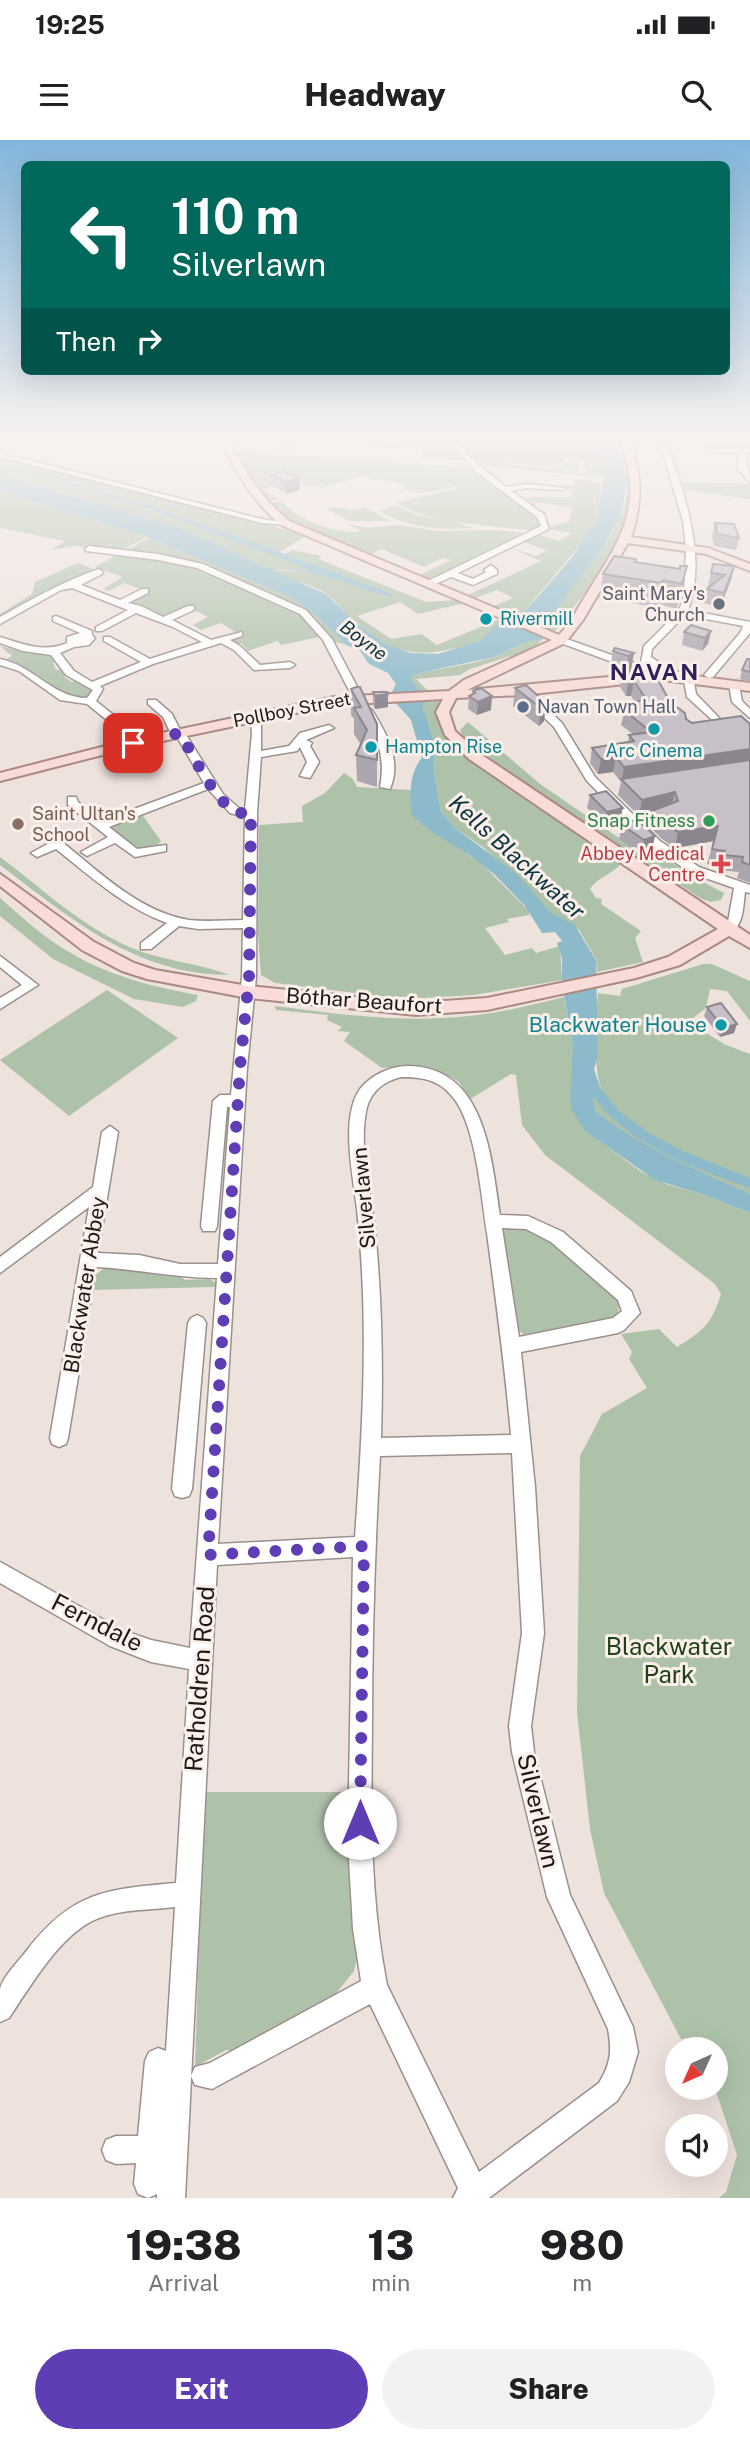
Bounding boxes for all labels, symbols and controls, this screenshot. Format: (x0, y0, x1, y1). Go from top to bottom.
text: 19:25 (35, 9, 105, 40)
icon: menu (35, 76, 73, 114)
text: Headway (304, 76, 446, 113)
icon: search (677, 76, 715, 114)
text: 110 m (171, 187, 299, 245)
icon: left (56, 189, 147, 280)
text: Silverlawn (171, 246, 326, 283)
icon: right (130, 322, 168, 360)
text: Then (56, 326, 116, 357)
place label: Saint Mary's Church (602, 583, 705, 625)
marker: Saint Mary's Church (711, 596, 727, 612)
place label: Rivermill (500, 608, 573, 629)
marker: Rivermill (478, 611, 494, 627)
water label: Boyne (336, 615, 392, 665)
district label: NAVAN (610, 658, 700, 685)
street label: Pollboy Street (231, 688, 352, 731)
place label: Navan Town Hall (537, 696, 676, 717)
marker: Navan Town Hall (515, 699, 531, 715)
pin (103, 713, 163, 773)
marker: Arc Cinema (646, 721, 662, 737)
icon: arrive (114, 724, 152, 762)
place label: Hampton Rise (385, 736, 502, 757)
marker: Hampton Rise (363, 739, 379, 755)
place label: Arc Cinema (606, 740, 702, 761)
water label: Kells Blackwater (444, 789, 591, 925)
place label: Saint Ultan's School (32, 803, 136, 845)
place label: Snap Fitness (587, 810, 695, 831)
marker: Snap Fitness (701, 813, 717, 829)
marker: Saint Ultan's School (10, 816, 26, 832)
place label: Abbey Medical Centre (580, 843, 705, 885)
marker: Abbey Medical Centre (711, 854, 731, 874)
street label: Bóthar Beaufort (285, 983, 443, 1018)
place label: Blackwater House (529, 1012, 707, 1037)
marker: Blackwater House (713, 1017, 729, 1033)
street label: Silverlawn (347, 1146, 380, 1250)
street label: Blackwater Abbey (58, 1195, 111, 1375)
street label: Ratholdren Road (179, 1585, 219, 1773)
street label: Ferndale (47, 1587, 148, 1657)
park label: Blackwater Park (606, 1632, 732, 1688)
street label: Silverlawn (512, 1751, 566, 1871)
position arrow (323, 1786, 397, 1860)
north arrow (665, 2037, 728, 2100)
map controls (665, 2037, 728, 2177)
button: sound (665, 2114, 728, 2177)
text: 19:38 (126, 2220, 242, 2269)
text: 13 (367, 2220, 414, 2269)
text: 980 (540, 2220, 624, 2269)
text: Arrival (148, 2269, 219, 2296)
text: min (371, 2269, 410, 2296)
text: m (572, 2269, 592, 2296)
button: Exit (35, 2349, 368, 2429)
button: Share (382, 2349, 715, 2429)

